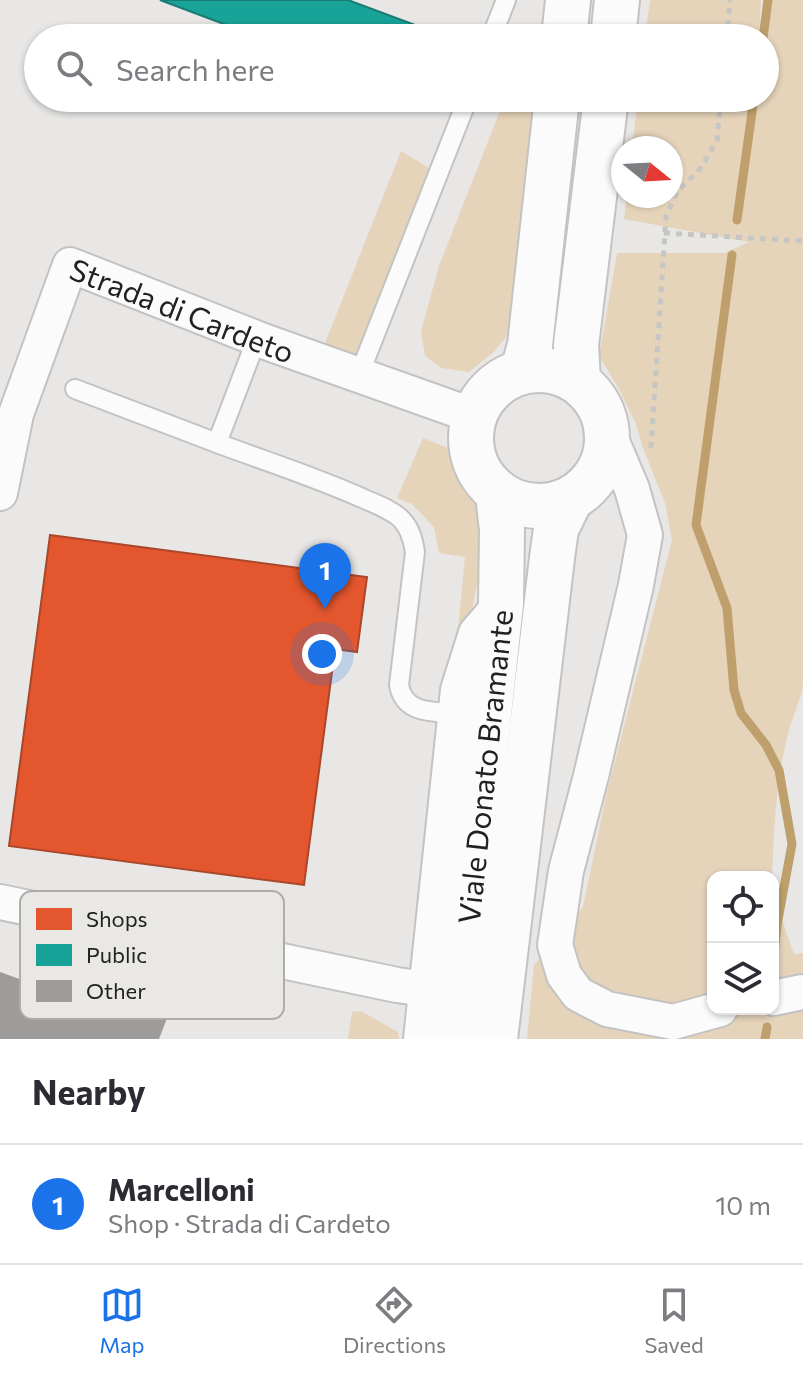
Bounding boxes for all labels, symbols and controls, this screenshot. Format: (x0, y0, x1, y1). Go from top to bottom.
search box (24, 24, 779, 112)
icon: search (52, 46, 96, 90)
text: Search here (116, 50, 275, 87)
north arrow (611, 136, 683, 208)
street label: Strada di Cardeto (65, 249, 299, 369)
pin: 1 (299, 543, 351, 609)
street label: Viale Donato Bramante (448, 608, 519, 926)
your location (302, 634, 342, 674)
map controls (707, 871, 779, 1015)
button: locate (707, 871, 779, 943)
legend (20, 891, 284, 1019)
text: Shops (86, 905, 147, 932)
text: Public (86, 941, 147, 968)
button: layers (707, 943, 779, 1015)
text: Other (86, 977, 146, 1004)
text: Nearby (32, 1070, 146, 1112)
text: Marcelloni (108, 1170, 255, 1207)
text: 1 (52, 1189, 64, 1220)
text: 10 m (715, 1189, 771, 1220)
text: Shop · Strada di Cardeto (108, 1207, 391, 1238)
tab: Map (99, 1283, 145, 1358)
tab: Directions (343, 1283, 446, 1358)
tab: Saved (644, 1283, 704, 1358)

